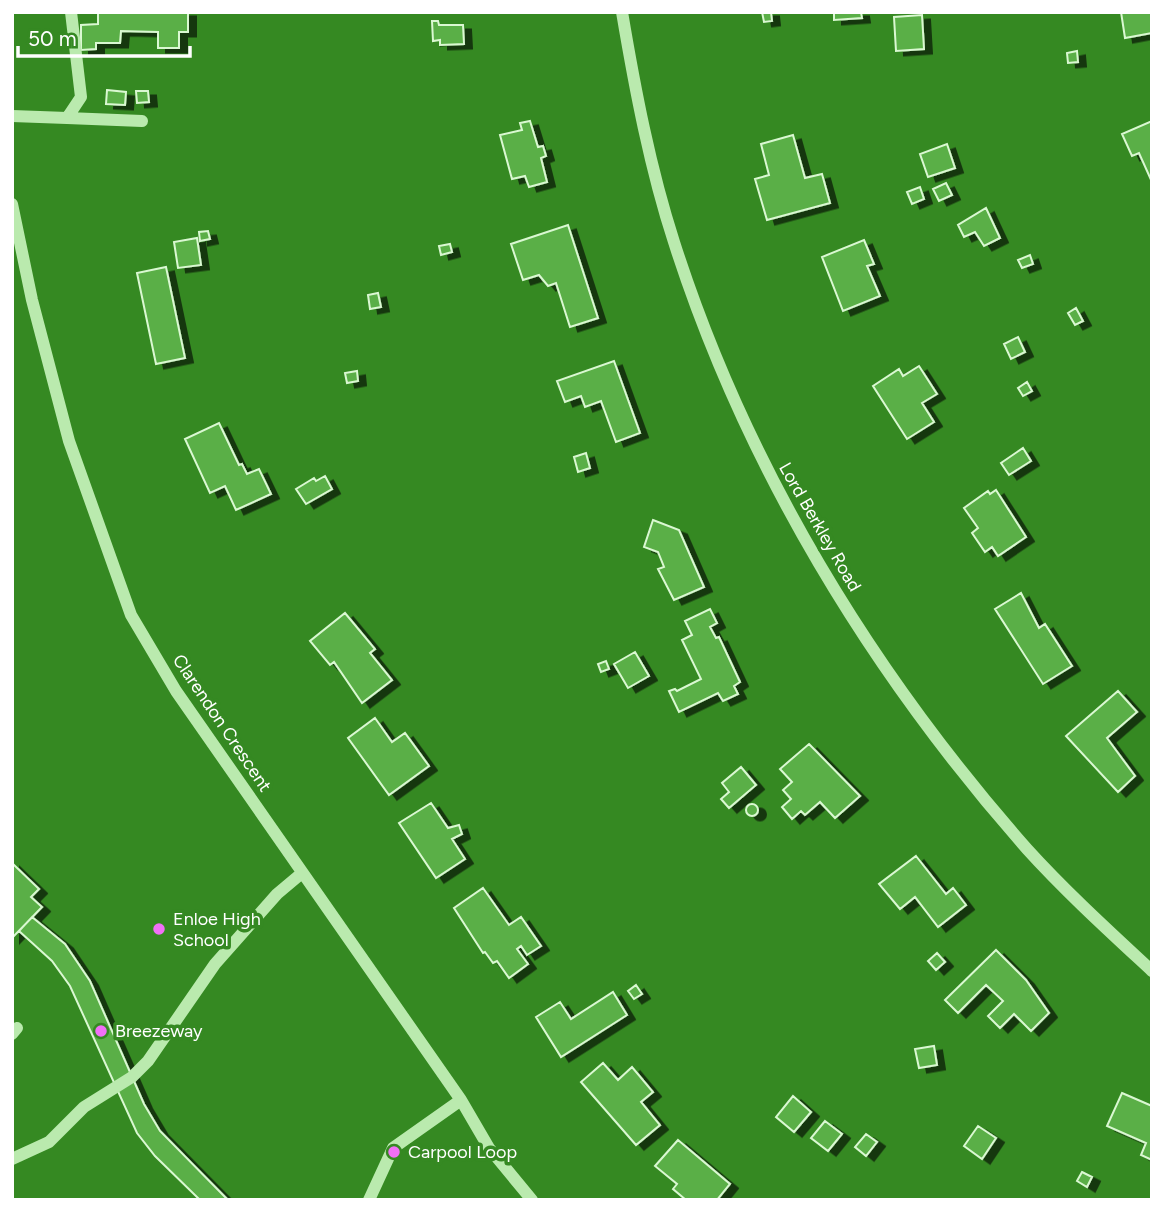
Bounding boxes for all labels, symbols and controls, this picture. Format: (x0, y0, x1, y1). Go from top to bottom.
scale bar (18, 14, 189, 58)
text: 50 m (28, 26, 77, 51)
street label: Lord Berkley Road (774, 459, 866, 595)
street label: Clarendon Crescent (168, 650, 276, 796)
place label: Enloe High School (173, 908, 261, 951)
marker: Enloe High School (151, 921, 167, 937)
place label: Breezeway (115, 1020, 203, 1042)
marker: Breezeway (93, 1023, 109, 1039)
place label: Carpool Loop (408, 1141, 517, 1163)
marker: Carpool Loop (386, 1144, 402, 1160)

